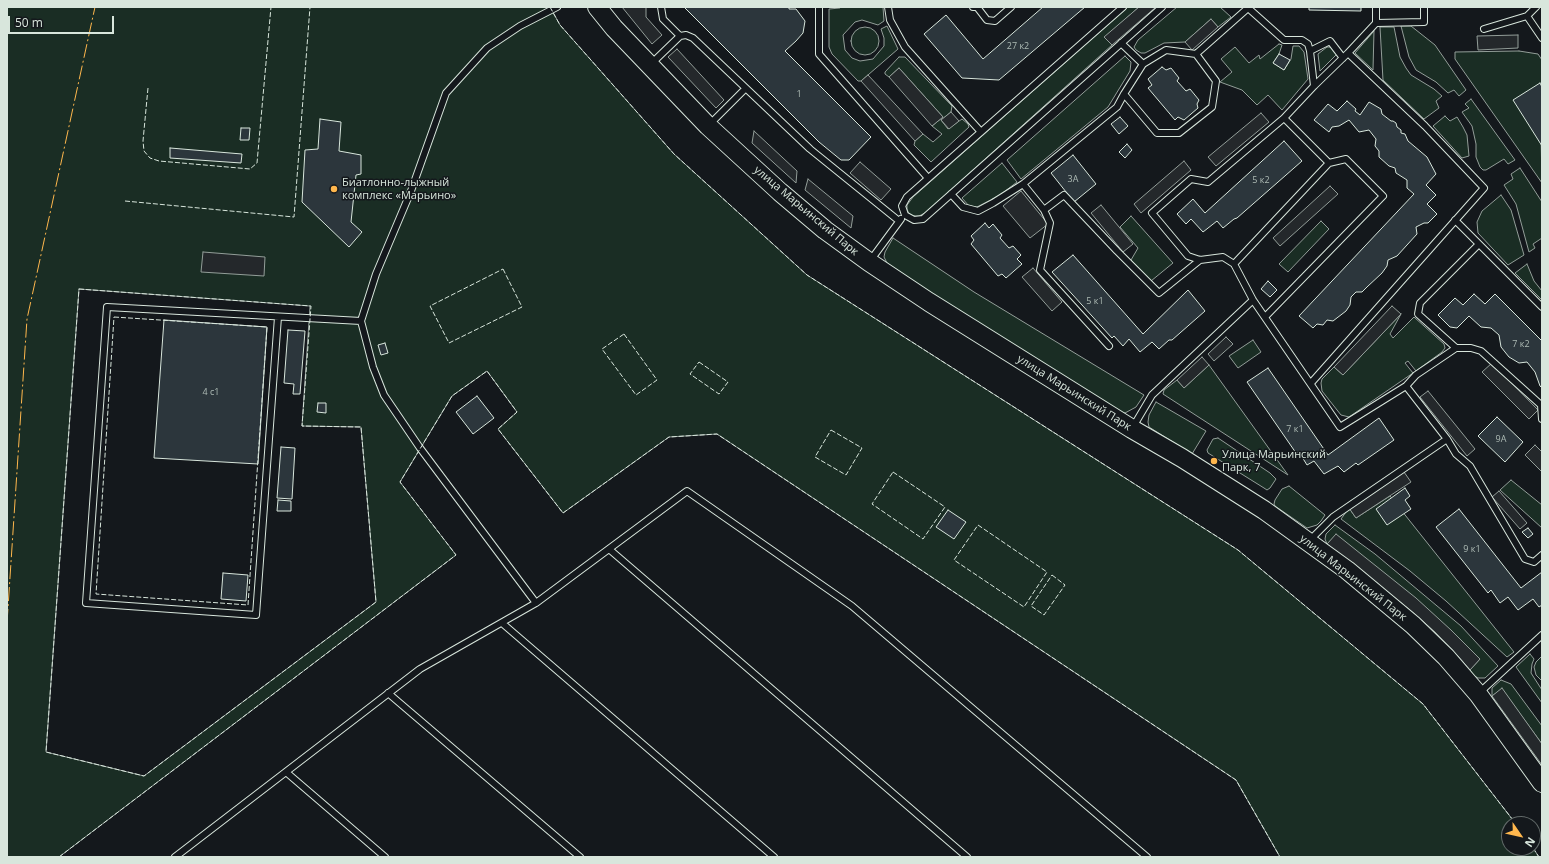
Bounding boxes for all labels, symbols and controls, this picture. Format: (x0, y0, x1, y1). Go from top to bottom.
scale bar (10, 8, 116, 34)
text: 50 m (15, 14, 43, 31)
house number: 27 к2 (1007, 41, 1029, 51)
house number: 1 (796, 89, 802, 99)
street label: улица Марьинский Парк (751, 163, 861, 259)
house number: 3А (1068, 174, 1078, 184)
house number: 5 к2 (1252, 175, 1270, 185)
place label: Биатлонно-лыжный комплекс «Марьино» (342, 176, 456, 202)
marker: Биатлонно-лыжный комплекс «Марьино» (329, 184, 339, 194)
house number: 5 к1 (1086, 296, 1104, 306)
house number: 7 к2 (1512, 339, 1530, 349)
street label: улица Марьинский Парк (1014, 352, 1134, 434)
house number: 4 с1 (203, 387, 219, 397)
house number: 7 к1 (1286, 424, 1304, 434)
house number: 9А (1496, 434, 1506, 444)
place label: Улица Марьинский Парк, 7 (1222, 448, 1326, 474)
marker: Улица Марьинский Парк, 7 (1209, 456, 1219, 466)
street label: улица Марьинский Парк (1297, 532, 1409, 624)
house number: 9 к1 (1463, 544, 1481, 554)
north arrow (1501, 816, 1541, 856)
text: N (1522, 835, 1539, 850)

